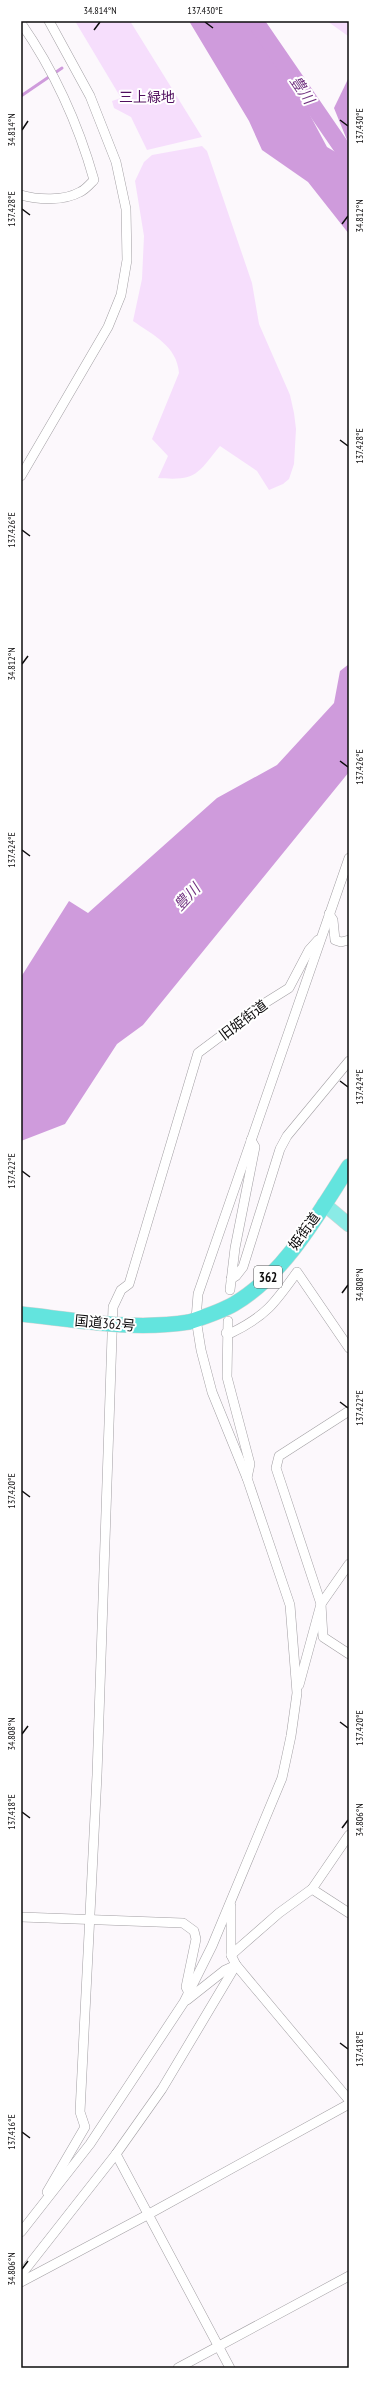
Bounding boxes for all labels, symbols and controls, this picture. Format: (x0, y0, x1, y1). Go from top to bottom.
text: 34.814°N (83, 4, 117, 17)
text: 137.430°E (187, 4, 223, 17)
water label: 豊川 (286, 72, 320, 109)
park label: 三上緑地 (119, 88, 175, 106)
text: 137.430°E (353, 108, 366, 144)
text: 34.814°N (5, 113, 18, 147)
text: 137.428°E (5, 191, 18, 227)
text: 34.812°N (353, 199, 366, 233)
text: 137.428°E (353, 428, 366, 464)
text: 137.426°E (5, 512, 18, 548)
text: 34.812°N (5, 647, 18, 681)
text: 137.426°E (353, 749, 366, 785)
text: 137.424°E (5, 832, 18, 868)
water label: 豊川 (169, 878, 205, 914)
street label: 旧姫街道 (215, 996, 271, 1044)
text: 137.424°E (353, 1069, 366, 1105)
text: 137.422°E (5, 1153, 18, 1189)
street label: 姫街道 (284, 1209, 324, 1253)
road number: 362 (254, 1266, 282, 1288)
text: 34.808°N (353, 1268, 366, 1302)
street label: 国道362号 (74, 1311, 136, 1335)
text: 137.422°E (353, 1390, 366, 1426)
text: 137.420°E (5, 1473, 18, 1509)
text: 137.420°E (353, 1710, 366, 1746)
text: 34.808°N (5, 1717, 18, 1751)
text: 137.418°E (5, 1794, 18, 1830)
text: 34.806°N (353, 1803, 366, 1837)
text: 137.418°E (353, 2031, 366, 2067)
text: 137.416°E (5, 2114, 18, 2150)
text: 34.806°N (5, 2252, 18, 2286)

